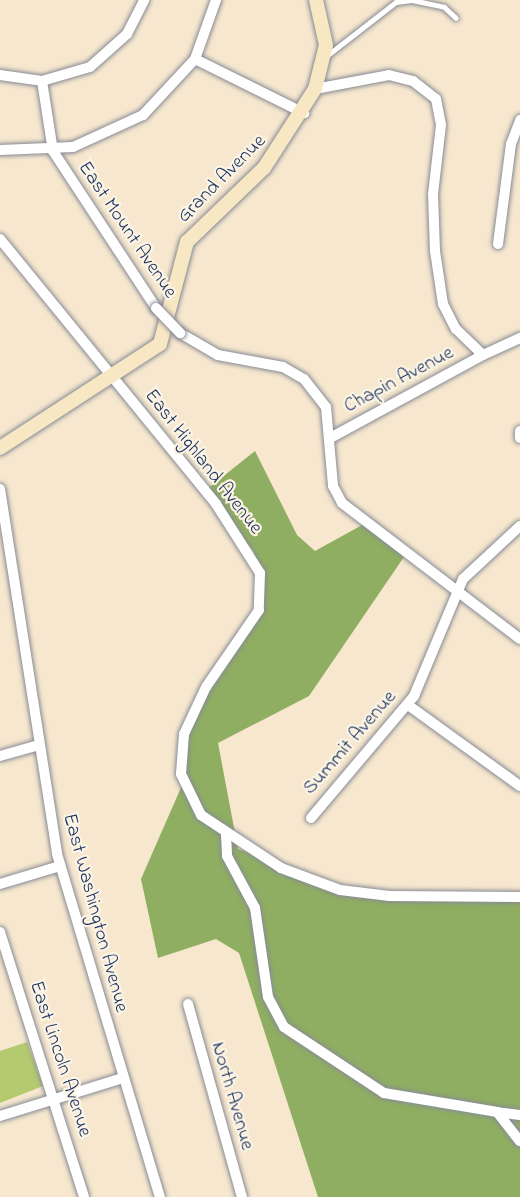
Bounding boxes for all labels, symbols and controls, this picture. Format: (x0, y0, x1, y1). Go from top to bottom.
street label: Grand Avenue (173, 130, 271, 228)
street label: East Mount Avenue (72, 157, 182, 303)
street label: Chapin Avenue (340, 341, 458, 419)
street label: East Highland Avenue (139, 385, 267, 539)
street label: Summit Avenue (298, 686, 402, 800)
street label: East Washington Avenue (57, 811, 133, 1015)
street label: East Lincoln Avenue (23, 978, 97, 1140)
street label: North Avenue (205, 1039, 259, 1153)

